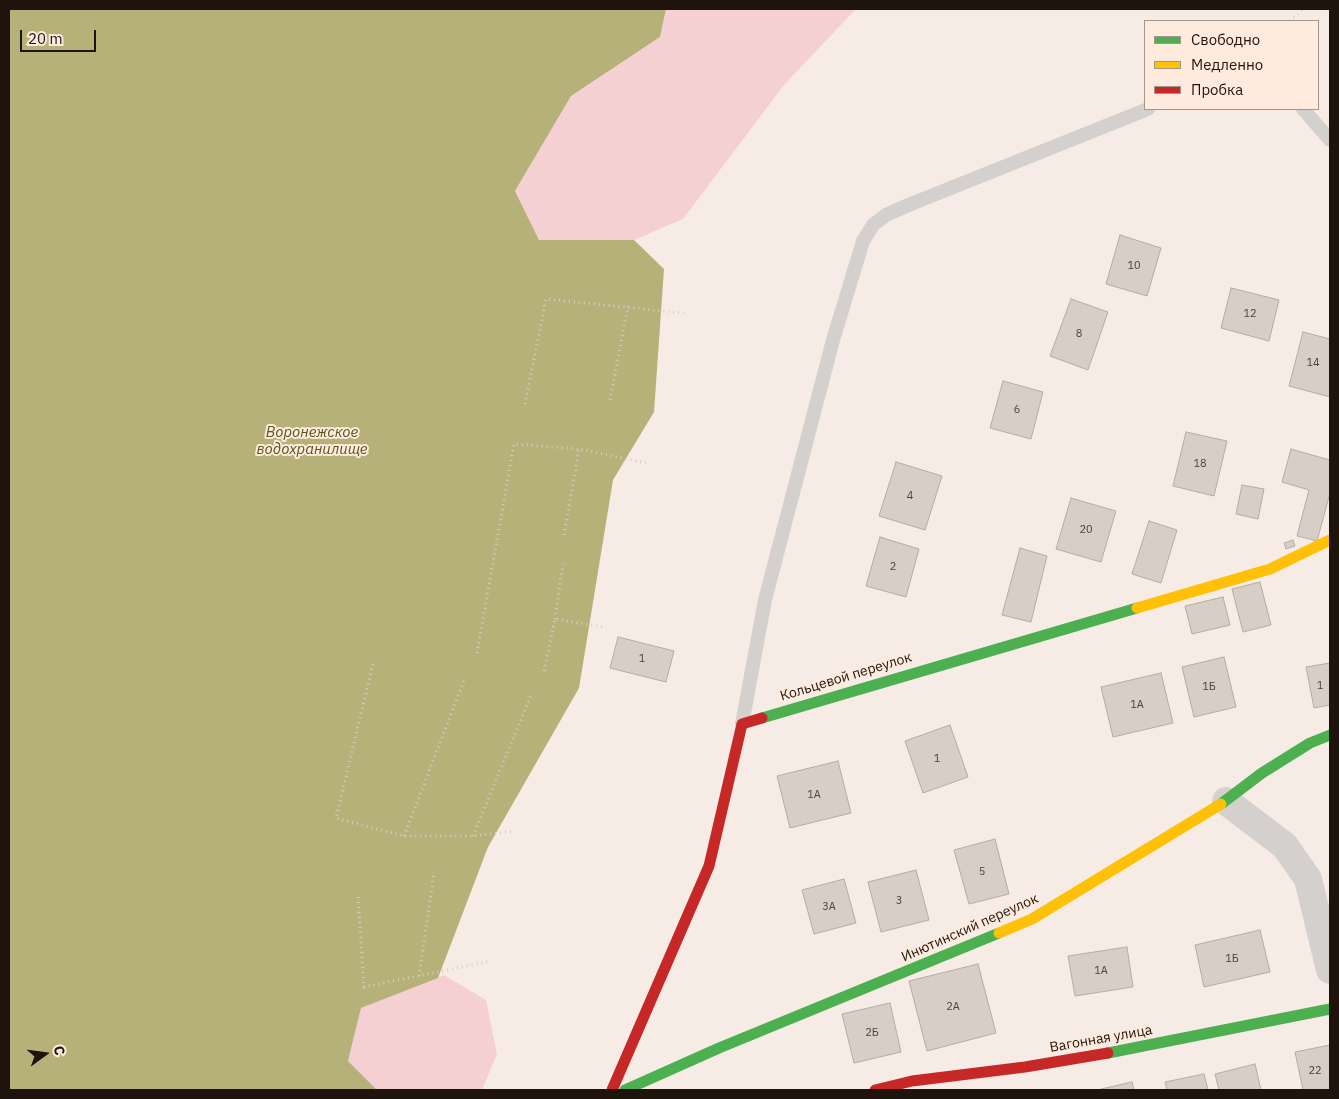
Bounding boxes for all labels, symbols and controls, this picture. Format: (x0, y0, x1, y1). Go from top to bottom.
scale bar (22, 20, 99, 52)
legend (1144, 20, 1319, 110)
text: 20 m (28, 29, 63, 48)
text: Свободно (1191, 30, 1260, 49)
text: Медленно (1191, 55, 1263, 74)
text: Пробка (1191, 80, 1243, 99)
house number: 10 (1127, 259, 1141, 273)
house number: 12 (1243, 307, 1257, 321)
house number: 8 (1076, 327, 1082, 341)
house number: 14 (1306, 356, 1320, 370)
house number: 6 (1014, 403, 1020, 417)
water label: Воронежское водохранилище (256, 424, 368, 459)
house number: 18 (1193, 457, 1207, 471)
house number: 4 (907, 489, 913, 503)
house number: 20 (1079, 523, 1093, 537)
house number: 2 (890, 560, 896, 574)
street label: Кольцевой переулок (778, 649, 914, 705)
house number: 1 (639, 652, 645, 666)
house number: 1 (1317, 679, 1323, 693)
house number: 1Б (1202, 680, 1216, 694)
house number: 1А (1130, 698, 1144, 712)
house number: 1 (934, 752, 940, 766)
house number: 1А (807, 788, 821, 802)
house number: 5 (979, 865, 985, 879)
street label: Инютинский переулок (899, 890, 1041, 966)
house number: 3 (896, 894, 902, 908)
house number: 3А (822, 900, 836, 914)
house number: 1Б (1225, 952, 1239, 966)
house number: 1А (1094, 964, 1108, 978)
house number: 2А (946, 1000, 960, 1014)
street label: Вагонная улица (1048, 1022, 1154, 1056)
house number: 2Б (865, 1026, 879, 1040)
north arrow (20, 1029, 70, 1079)
text: С (50, 1044, 69, 1057)
house number: 22 (1308, 1064, 1322, 1078)

